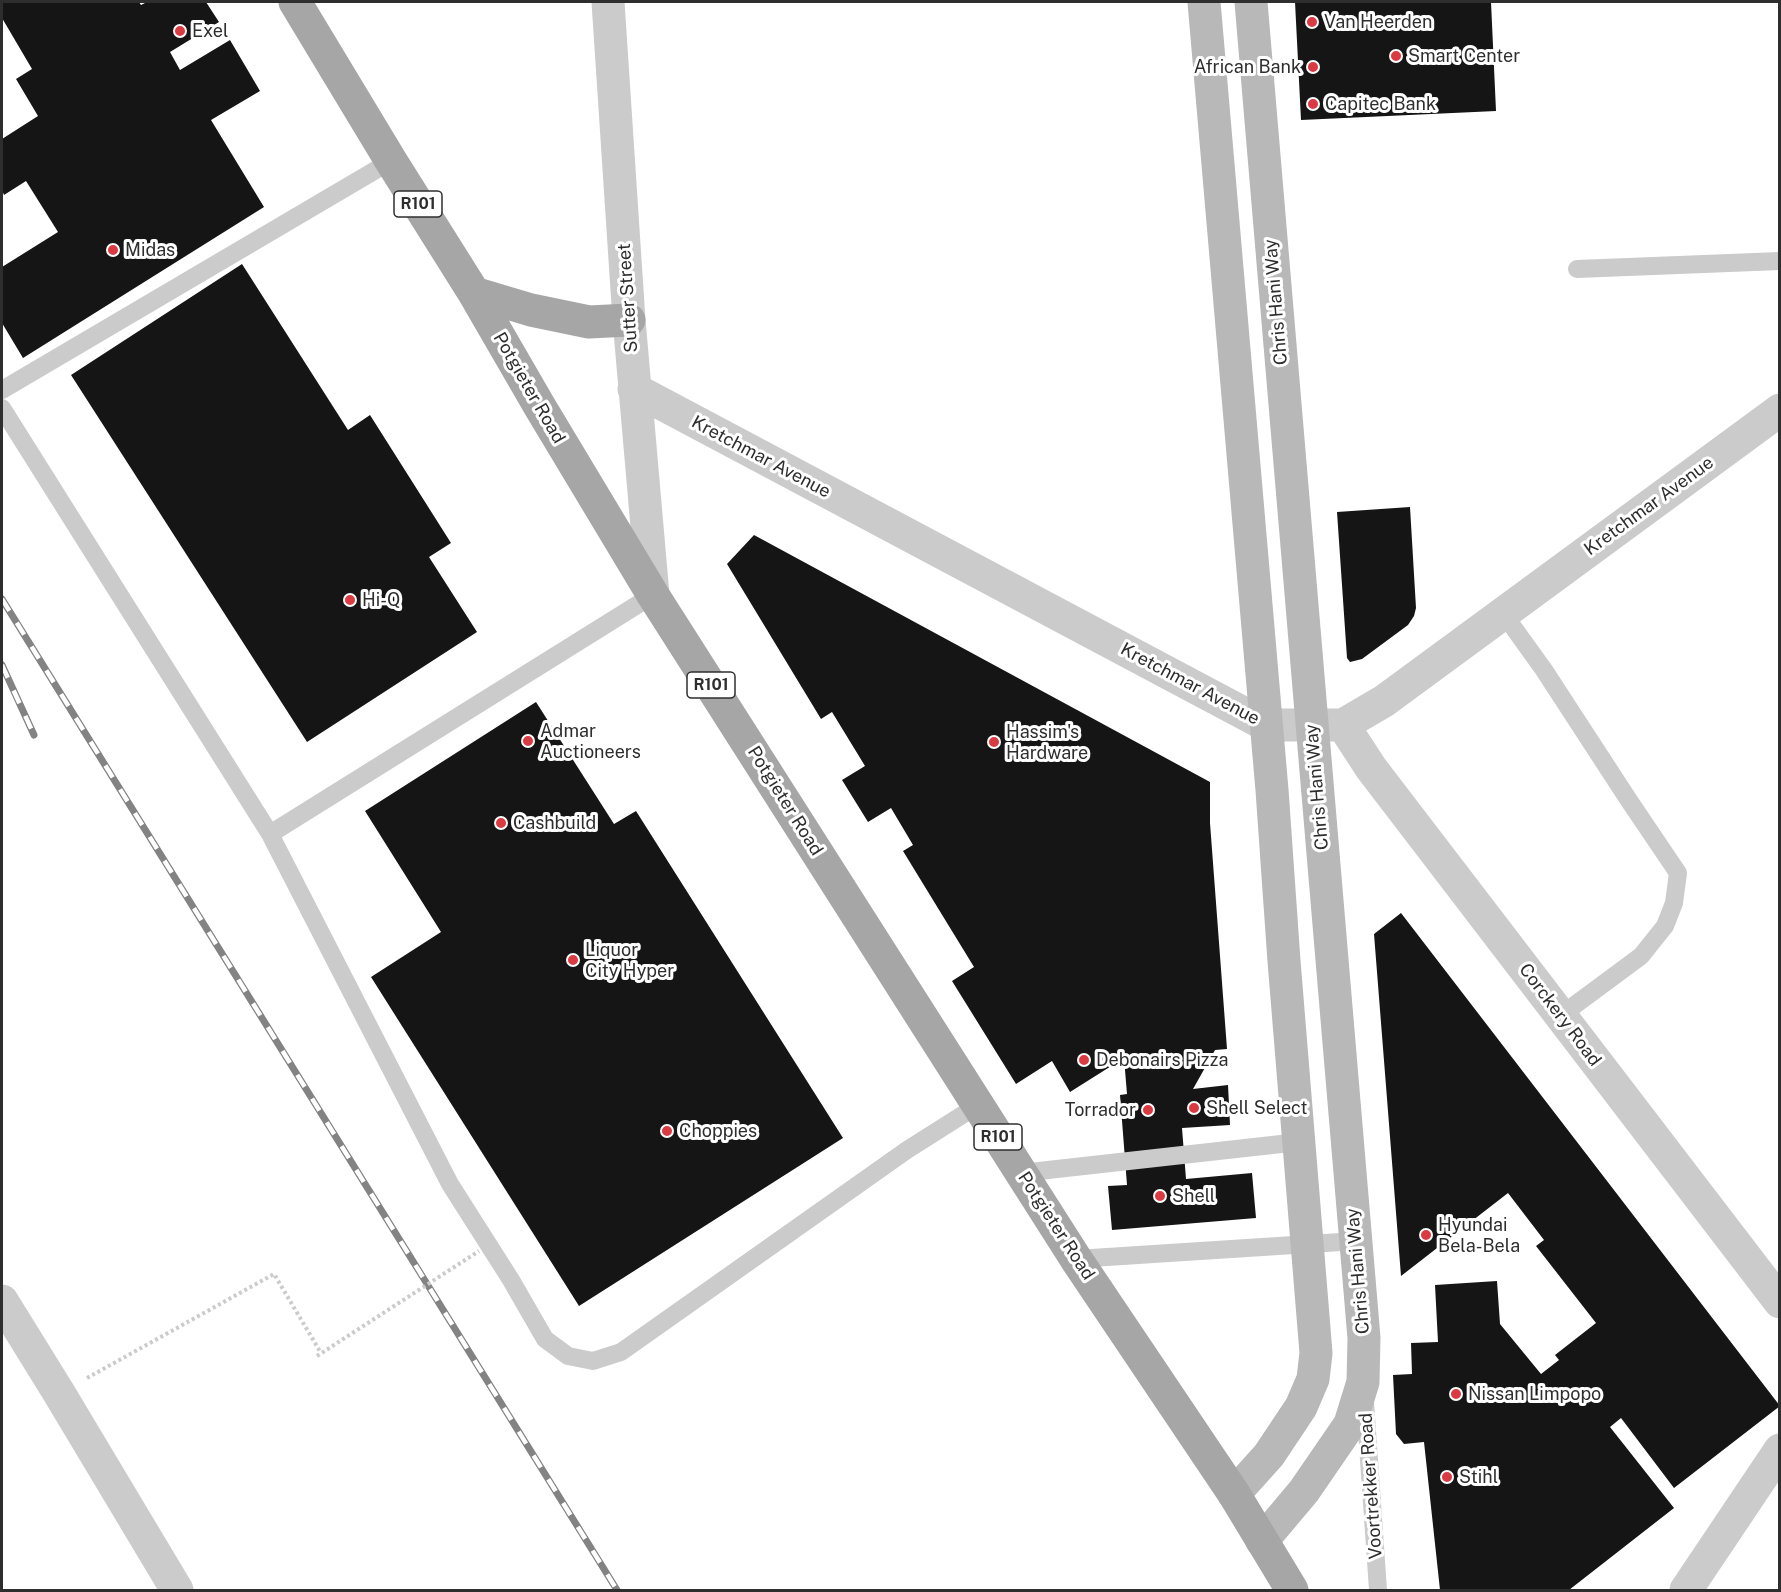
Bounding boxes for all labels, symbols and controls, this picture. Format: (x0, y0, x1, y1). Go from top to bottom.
place label: Van Heerden (1324, 11, 1432, 33)
marker: Van Heerden (1305, 15, 1319, 29)
place label: Exel (192, 20, 228, 42)
marker: Exel (173, 24, 187, 38)
place label: Smart Center (1408, 45, 1520, 67)
marker: Smart Center (1389, 49, 1403, 63)
place label: African Bank (1194, 56, 1301, 78)
marker: African Bank (1306, 60, 1320, 74)
place label: Capitec Bank (1325, 93, 1436, 115)
marker: Capitec Bank (1306, 97, 1320, 111)
road number: R101 (394, 191, 442, 217)
street label: Chris Hani Way (1260, 238, 1292, 366)
place label: Midas (125, 239, 175, 261)
marker: Midas (106, 243, 120, 257)
street label: Sutter Street (613, 243, 643, 353)
street label: Potgieter Road (488, 329, 570, 447)
street label: Kretchmar Avenue (688, 411, 834, 503)
street label: Kretchmar Avenue (1580, 452, 1718, 560)
place label: Hi-Q (362, 589, 400, 611)
marker: Hi-Q (343, 593, 357, 607)
street label: Kretchmar Avenue (1117, 638, 1263, 730)
road number: R101 (687, 672, 735, 698)
place label: Admar Auctioneers (540, 720, 641, 762)
place label: Hassim's Hardware (1006, 721, 1088, 764)
street label: Chris Hani Way (1301, 723, 1333, 851)
marker: Admar Auctioneers (521, 734, 535, 748)
marker: Hassim's Hardware (987, 735, 1001, 749)
street label: Potgieter Road (743, 742, 827, 860)
place label: Cashbuild (513, 812, 596, 834)
marker: Cashbuild (494, 816, 508, 830)
place label: Liquor City Hyper (585, 939, 674, 982)
marker: Liquor City Hyper (566, 953, 580, 967)
street label: Corckery Road (1514, 959, 1606, 1071)
place label: Debonairs Pizza (1096, 1049, 1228, 1071)
marker: Debonairs Pizza (1077, 1053, 1091, 1067)
place label: Shell Select (1206, 1097, 1307, 1119)
place label: Torrador (1065, 1099, 1136, 1121)
marker: Shell Select (1187, 1101, 1201, 1115)
marker: Torrador (1141, 1103, 1155, 1117)
place label: Choppies (679, 1120, 757, 1142)
marker: Choppies (660, 1124, 674, 1138)
road number: R101 (974, 1124, 1022, 1150)
street label: Potgieter Road (1013, 1168, 1099, 1284)
place label: Shell (1172, 1185, 1215, 1207)
marker: Shell (1153, 1189, 1167, 1203)
street label: Chris Hani Way (1342, 1207, 1374, 1335)
place label: Hyundai Bela-Bela (1438, 1214, 1520, 1256)
marker: Hyundai Bela-Bela (1419, 1228, 1433, 1242)
place label: Nissan Limpopo (1468, 1383, 1601, 1405)
marker: Nissan Limpopo (1449, 1387, 1463, 1401)
street label: Voortrekker Road (1355, 1412, 1387, 1560)
place label: Stihl (1459, 1466, 1498, 1488)
marker: Stihl (1440, 1470, 1454, 1484)

